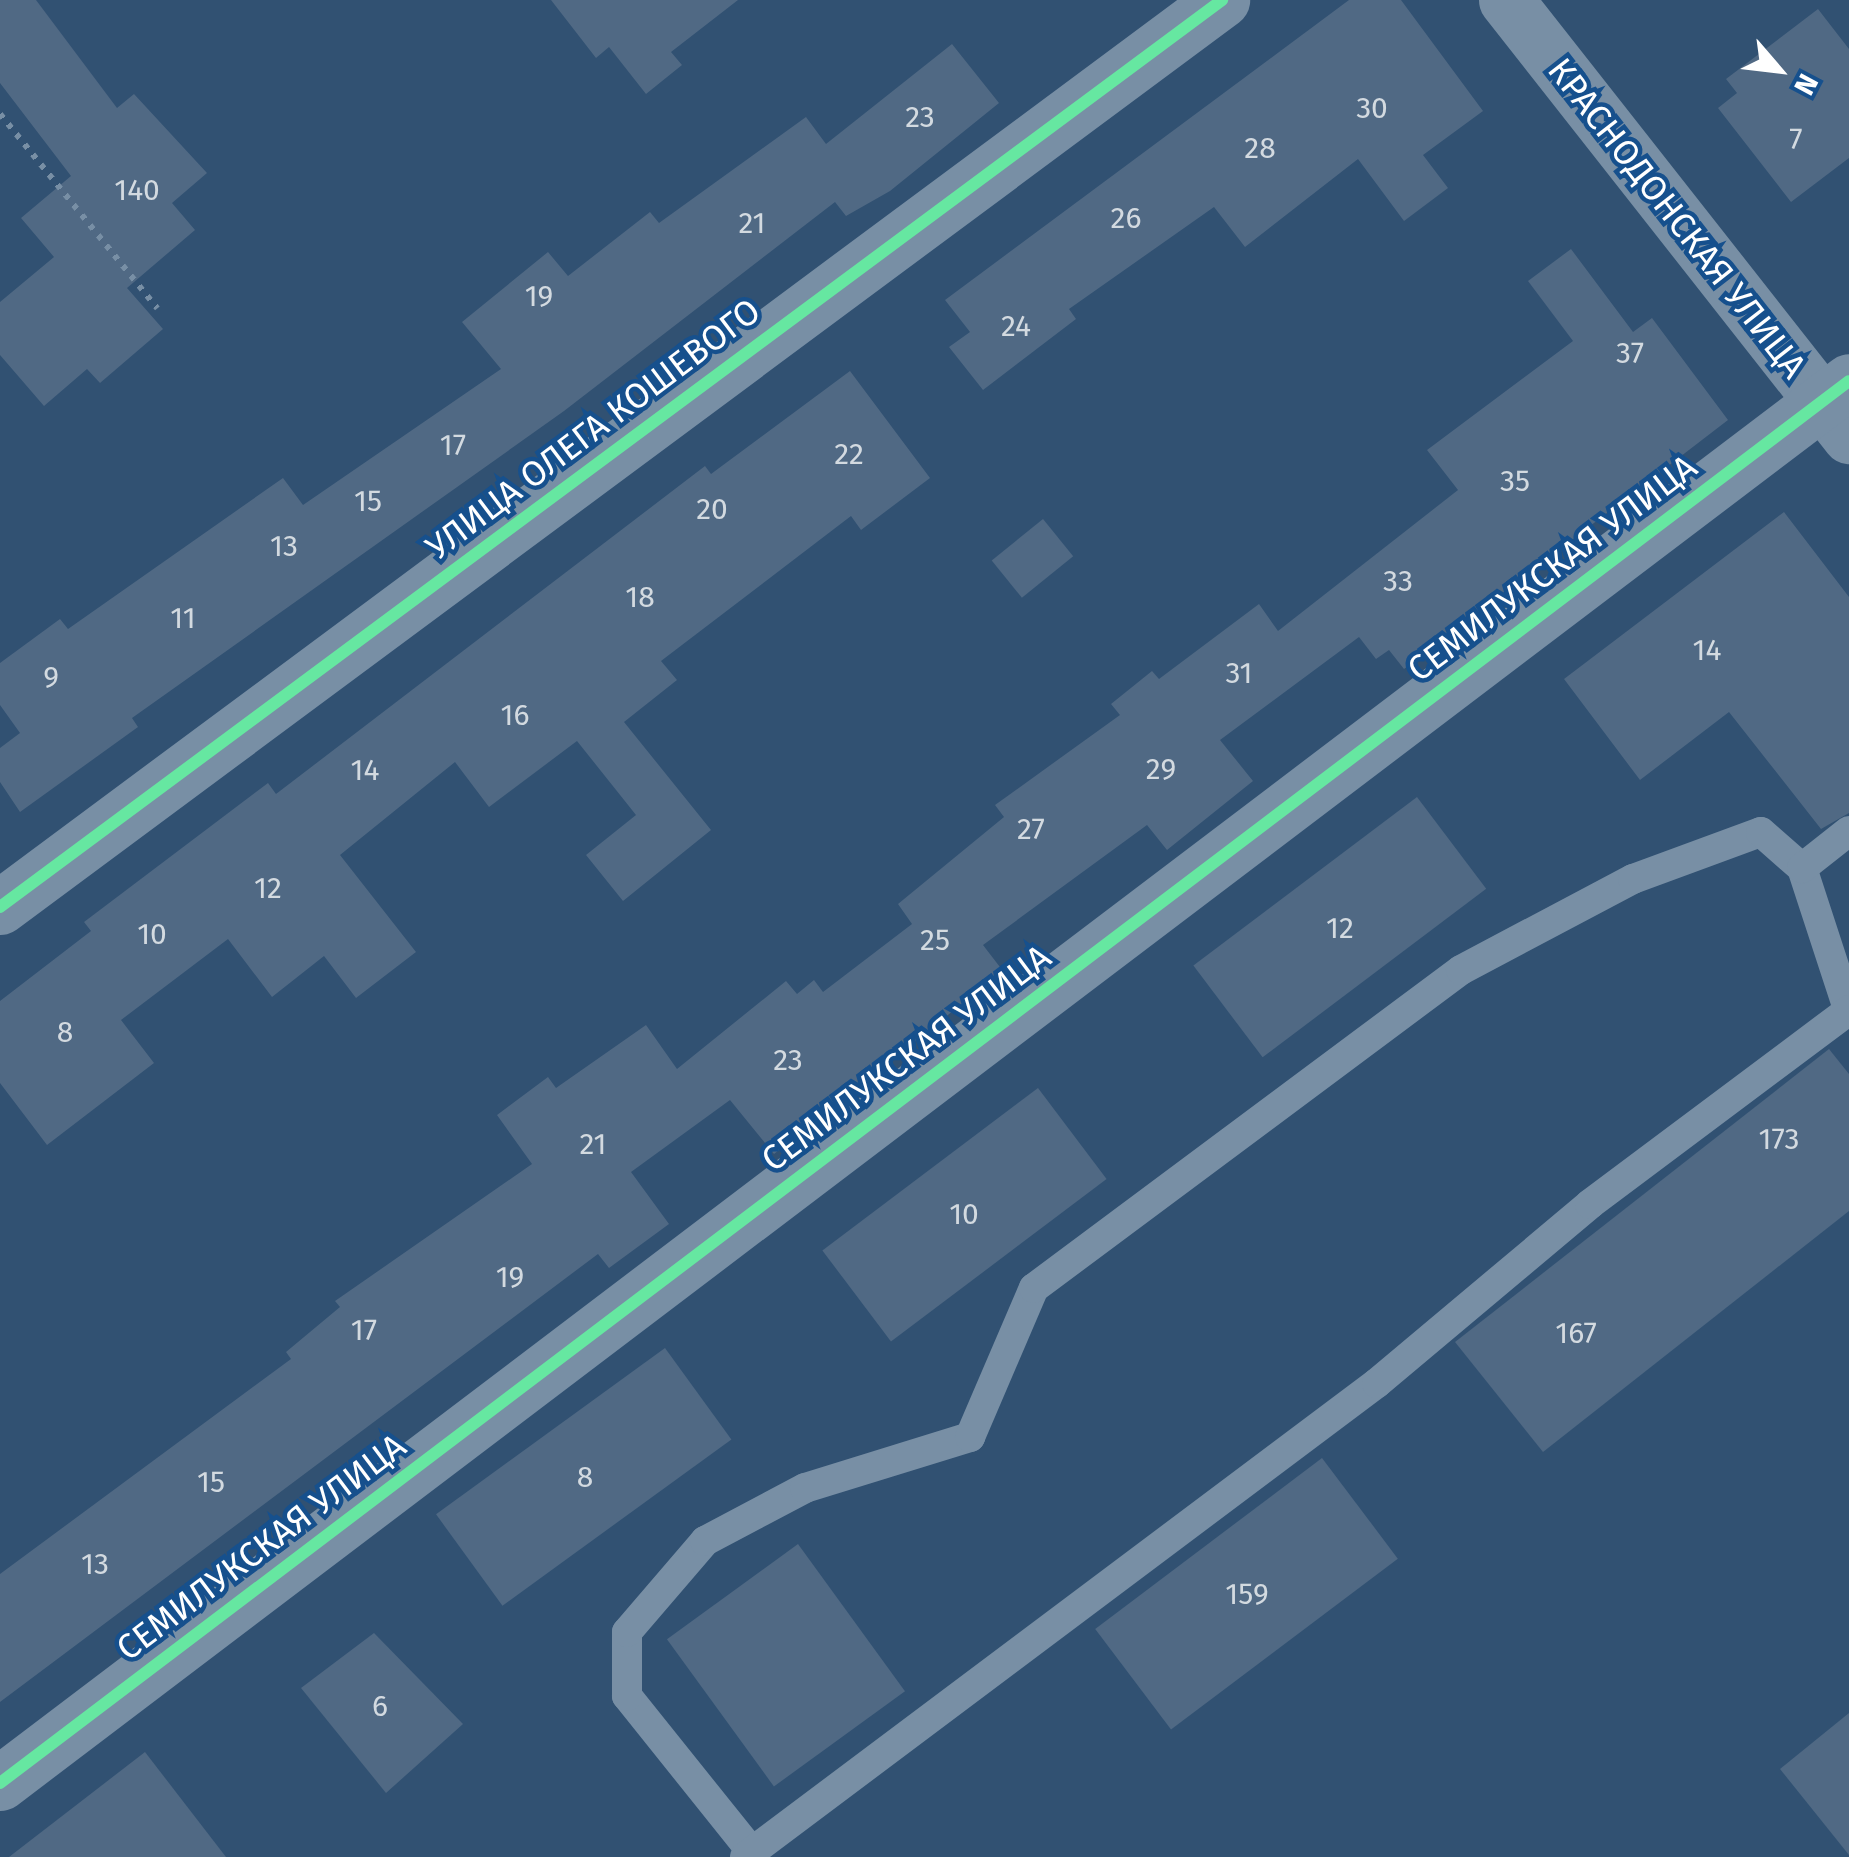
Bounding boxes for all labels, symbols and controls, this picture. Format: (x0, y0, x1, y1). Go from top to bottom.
north arrow (1729, 20, 1829, 120)
street label: КРАСНОДОНСКАЯ УЛИЦА (1539, 50, 1815, 386)
text: N (1787, 68, 1825, 100)
house number: 30 (1356, 90, 1388, 126)
house number: 23 (905, 99, 935, 135)
house number: 7 (1789, 121, 1803, 157)
house number: 28 (1244, 130, 1276, 166)
house number: 140 (114, 172, 160, 208)
house number: 26 (1111, 200, 1141, 236)
house number: 21 (738, 205, 766, 241)
house number: 19 (525, 278, 553, 314)
street label: УЛИЦА ОЛЕГА КОШЕВОГО (418, 290, 768, 568)
house number: 24 (1001, 308, 1031, 344)
house number: 37 (1616, 335, 1644, 371)
house number: 17 (440, 427, 466, 463)
house number: 22 (834, 436, 864, 472)
street label: СЕМИЛУКСКАЯ УЛИЦА (1399, 446, 1705, 690)
house number: 35 (1500, 463, 1530, 499)
house number: 15 (354, 483, 382, 519)
house number: 20 (696, 491, 728, 527)
house number: 13 (270, 528, 298, 564)
house number: 33 (1383, 563, 1413, 599)
house number: 18 (625, 579, 655, 615)
house number: 11 (170, 600, 196, 636)
house number: 14 (1693, 632, 1721, 668)
house number: 31 (1225, 655, 1253, 691)
house number: 9 (43, 659, 59, 695)
house number: 16 (501, 697, 529, 733)
house number: 29 (1146, 751, 1176, 787)
house number: 14 (351, 752, 379, 788)
house number: 27 (1017, 811, 1045, 847)
house number: 12 (254, 870, 282, 906)
house number: 12 (1326, 910, 1354, 946)
house number: 10 (137, 916, 167, 952)
house number: 25 (920, 922, 950, 958)
street label: СЕМИЛУКСКАЯ УЛИЦА (753, 936, 1059, 1180)
house number: 8 (57, 1014, 73, 1050)
house number: 23 (773, 1042, 803, 1078)
house number: 173 (1759, 1121, 1799, 1157)
house number: 21 (579, 1126, 607, 1162)
house number: 10 (949, 1196, 979, 1232)
house number: 19 (496, 1259, 524, 1295)
house number: 17 (351, 1312, 377, 1348)
house number: 167 (1555, 1315, 1597, 1351)
street label: СЕМИЛУКСКАЯ УЛИЦА (108, 1425, 414, 1669)
house number: 8 (577, 1459, 593, 1495)
house number: 15 (197, 1464, 225, 1500)
house number: 13 (81, 1546, 109, 1582)
house number: 159 (1225, 1576, 1269, 1612)
house number: 6 (372, 1688, 388, 1724)

